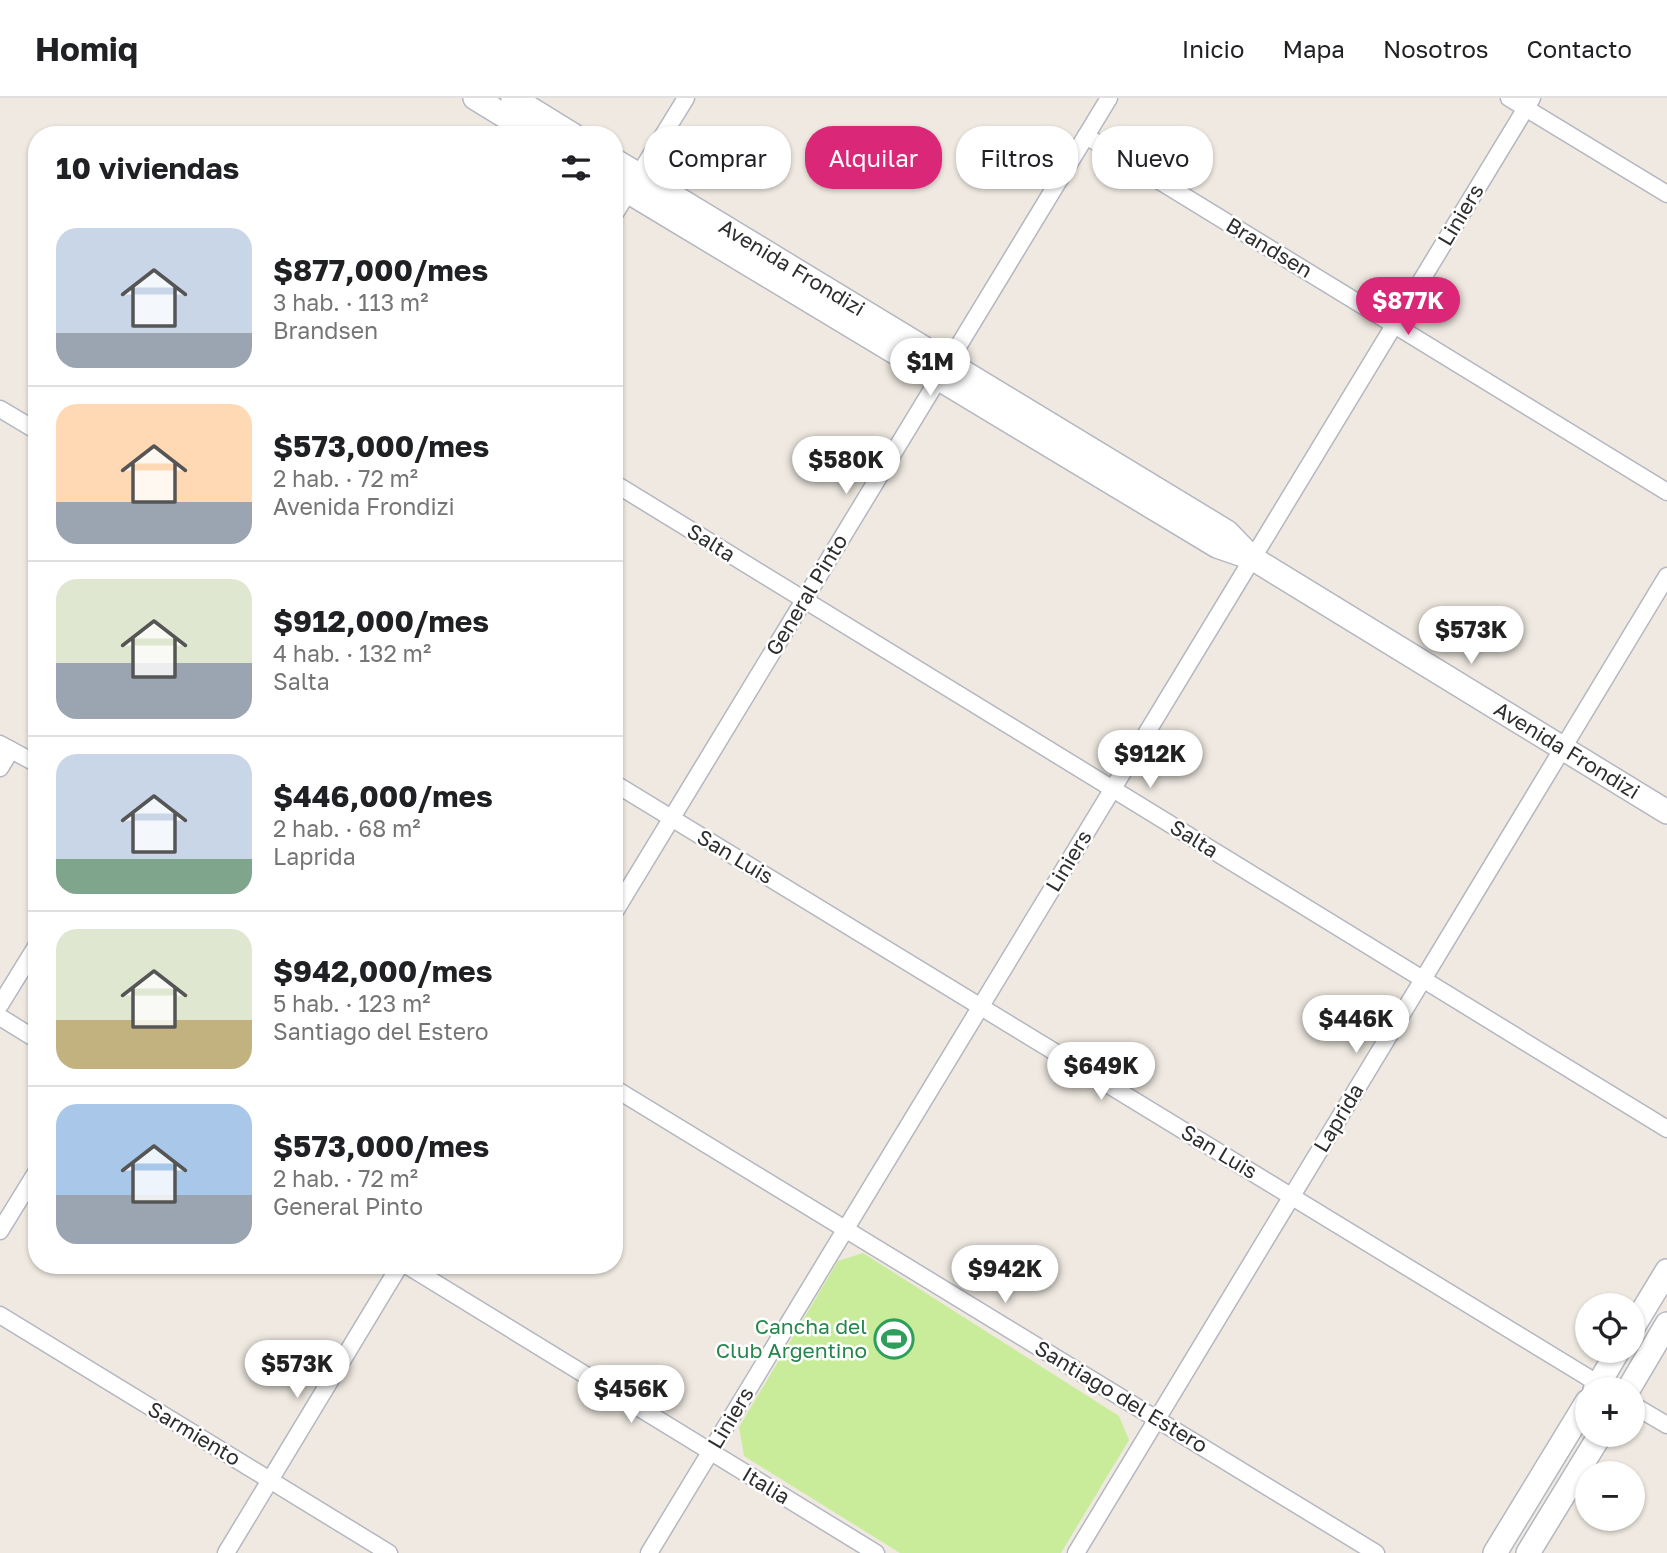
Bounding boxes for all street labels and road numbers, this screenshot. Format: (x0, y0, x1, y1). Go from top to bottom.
street label: Liniers (1432, 179, 1489, 250)
street label: Brandsen (1222, 211, 1317, 283)
street label: Avenida Frondizi (715, 213, 870, 321)
street label: Salta (683, 517, 740, 567)
street label: General Pinto (760, 529, 853, 660)
street label: Avenida Frondizi (1490, 695, 1645, 804)
street label: Salta (1166, 813, 1223, 863)
street label: San Luis (693, 823, 778, 889)
street label: Liniers (1040, 825, 1097, 896)
street label: Laprida (1308, 1078, 1369, 1157)
street label: San Luis (1177, 1118, 1262, 1184)
street label: Santiago del Estero (1030, 1334, 1213, 1458)
street label: Liniers (702, 1382, 759, 1453)
street label: Sarmiento (143, 1395, 246, 1471)
street label: Italia (738, 1461, 795, 1509)

